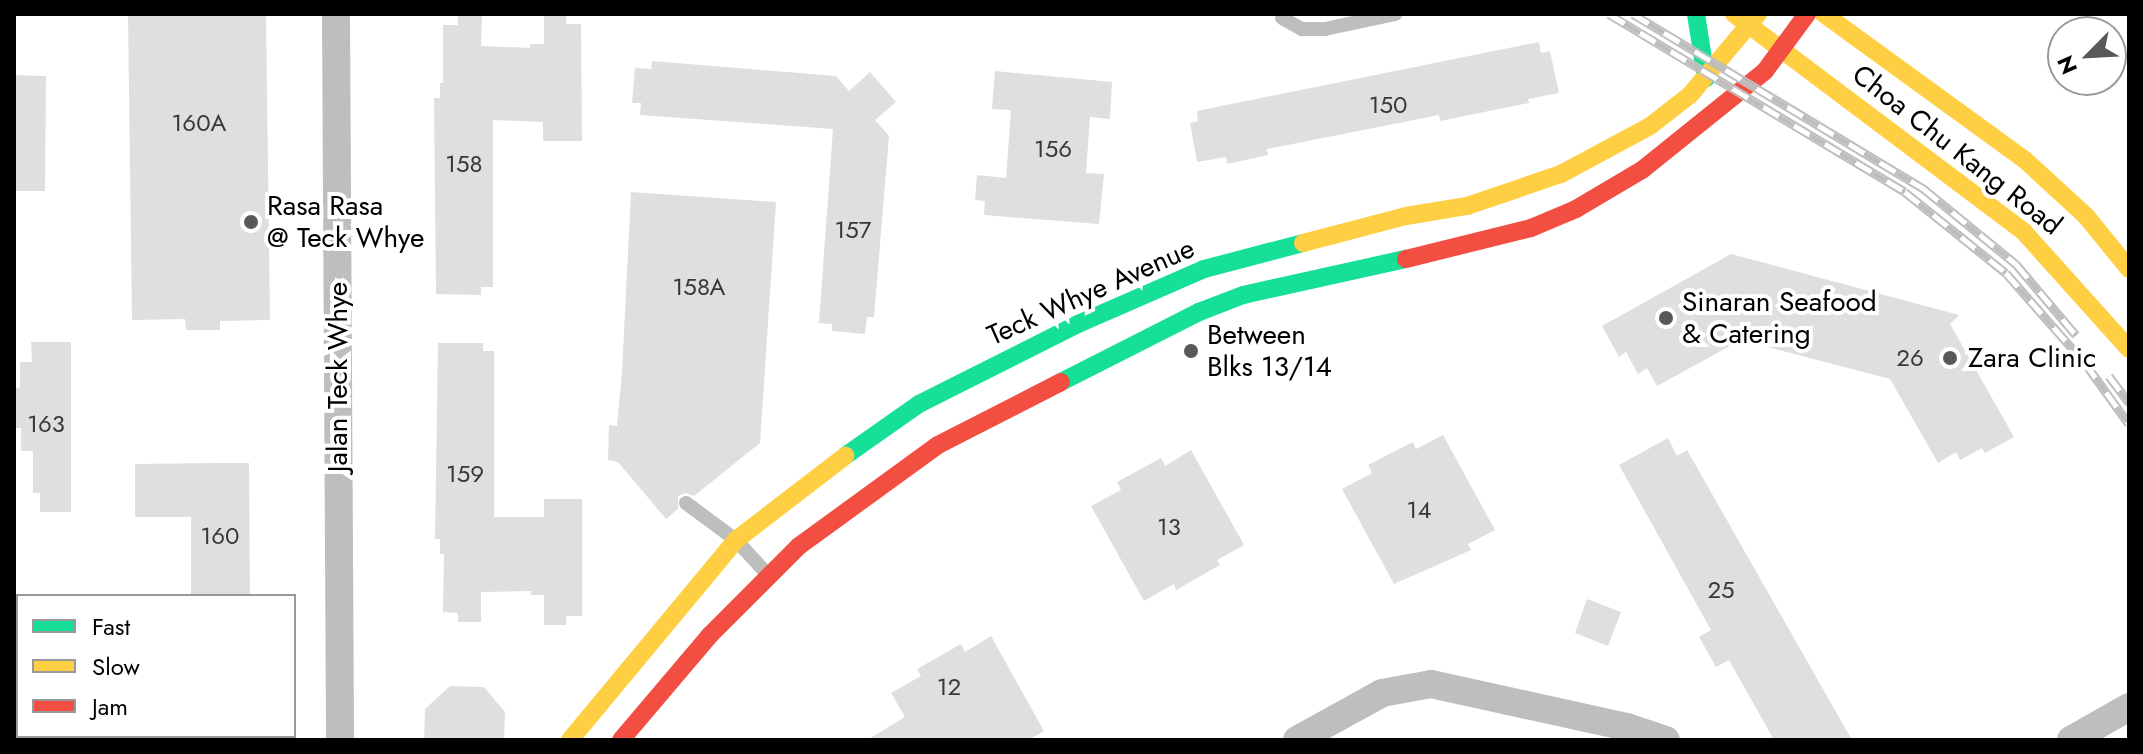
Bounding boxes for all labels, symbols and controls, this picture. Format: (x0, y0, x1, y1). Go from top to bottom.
north arrow (2047, 16, 2127, 96)
text: N (2049, 50, 2085, 79)
street label: Choa Chu Kang Road (1845, 58, 2069, 242)
house number: 150 (1369, 91, 1407, 119)
house number: 160A (172, 109, 226, 137)
house number: 156 (1034, 135, 1072, 163)
house number: 158 (445, 150, 483, 178)
place label: Rasa Rasa @ Teck Whye (267, 189, 424, 255)
marker: Rasa Rasa @ Teck Whye (242, 213, 260, 231)
house number: 157 (835, 216, 871, 244)
street label: Teck Whye Avenue (982, 231, 1200, 353)
house number: 158A (673, 273, 725, 301)
street label: Jalan Teck Whye (321, 282, 355, 472)
place label: Sinaran Seafood & Catering (1682, 285, 1877, 351)
marker: Sinaran Seafood & Catering (1657, 309, 1675, 327)
place label: Between Blks 13/14 (1207, 318, 1332, 384)
place label: Zara Clinic (1968, 341, 2096, 375)
marker: Between Blks 13/14 (1182, 342, 1200, 360)
house number: 26 (1896, 344, 1924, 372)
marker: Zara Clinic (1939, 347, 1961, 369)
house number: 163 (27, 410, 65, 438)
house number: 159 (446, 460, 484, 488)
house number: 14 (1407, 496, 1431, 524)
house number: 13 (1157, 513, 1181, 541)
house number: 160 (200, 522, 240, 550)
house number: 25 (1707, 576, 1735, 604)
legend (16, 594, 296, 738)
text: Fast (92, 609, 130, 644)
text: Slow (92, 649, 140, 684)
house number: 12 (937, 673, 961, 701)
text: Jam (92, 689, 128, 724)

